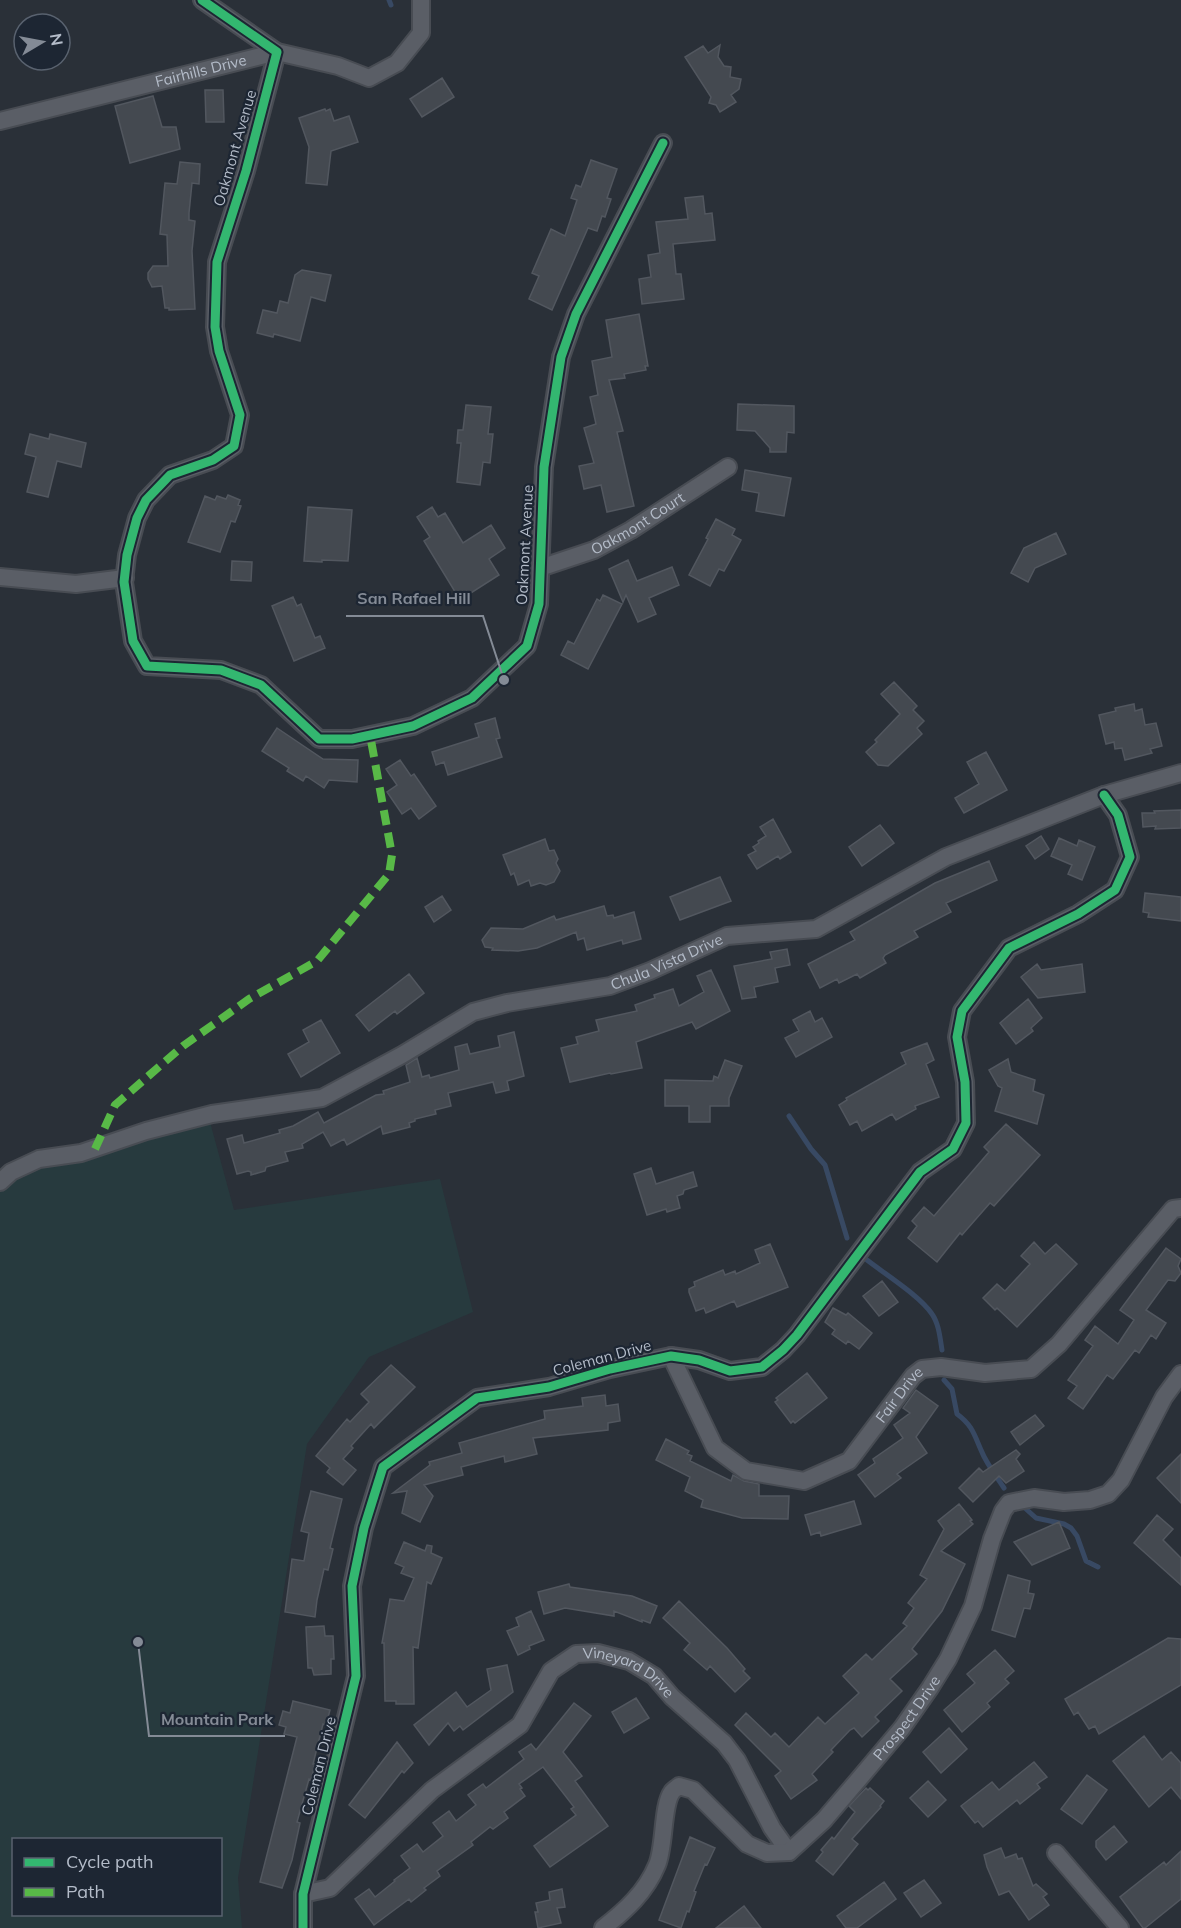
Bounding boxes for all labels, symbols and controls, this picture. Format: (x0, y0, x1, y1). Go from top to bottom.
north arrow (12, 12, 72, 72)
text: N (46, 32, 68, 47)
street label: Fairhills Drive (153, 50, 248, 91)
street label: Oakmont Avenue (209, 87, 260, 208)
street label: Oakmont Avenue (512, 484, 537, 606)
street label: Oakmont Court (587, 488, 688, 559)
callout: San Rafael Hill (346, 582, 483, 616)
text: San Rafael Hill (357, 588, 471, 608)
street label: Chula Vista Drive (608, 929, 726, 994)
street label: Coleman Drive (551, 1335, 653, 1380)
street label: Fair Drive (871, 1362, 927, 1426)
street label: Vineyard Drive (582, 1643, 678, 1702)
street label: Prospect Drive (869, 1672, 944, 1764)
callout: Mountain Park (149, 1702, 285, 1736)
text: Mountain Park (161, 1709, 274, 1729)
street label: Coleman Drive (297, 1715, 340, 1817)
legend (12, 1838, 222, 1916)
text: Cycle path (66, 1850, 153, 1873)
text: Path (66, 1880, 105, 1903)

